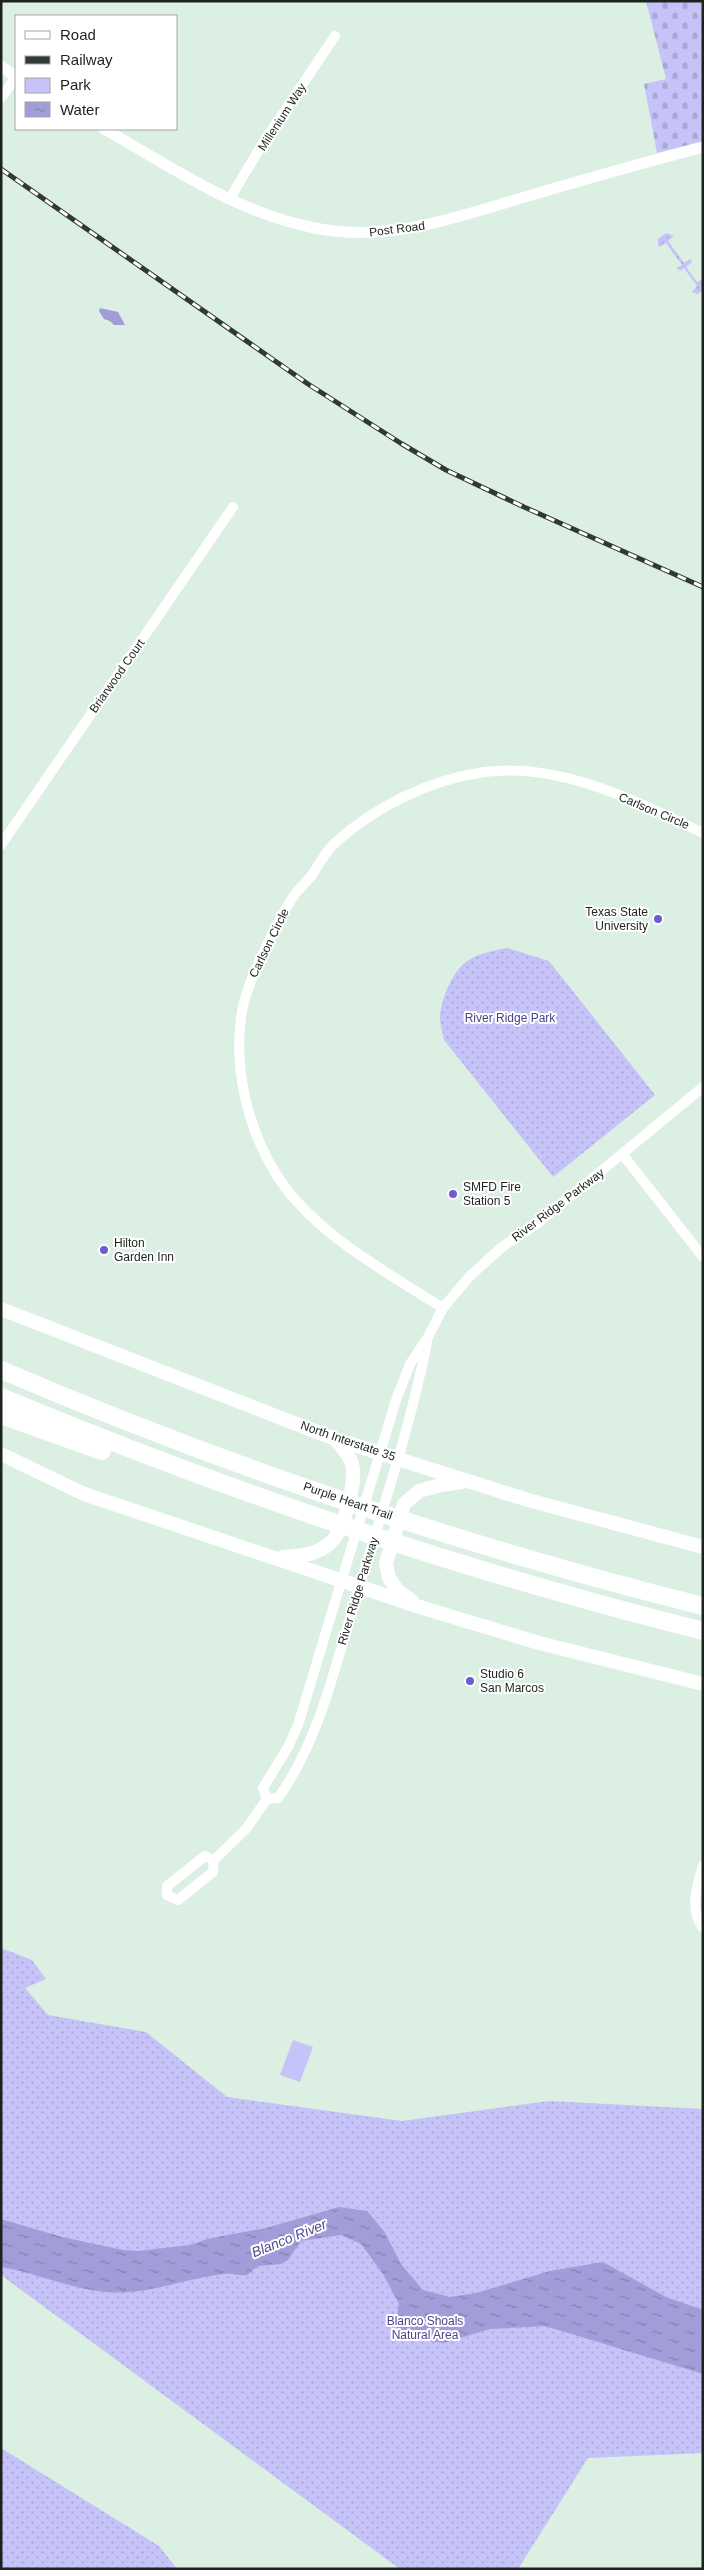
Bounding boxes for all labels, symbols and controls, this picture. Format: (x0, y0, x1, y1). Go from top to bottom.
legend (15, 15, 178, 130)
text: Road (60, 26, 96, 43)
text: Railway (60, 51, 113, 68)
text: Park (60, 76, 91, 93)
street label: Millenium Way (255, 81, 309, 153)
text: Water (60, 101, 99, 118)
street label: Post Road (368, 219, 426, 239)
street label: Briarwood Court (86, 636, 148, 716)
street label: Carlson Circle (617, 790, 692, 832)
place label: Texas State University (585, 905, 648, 933)
street label: Carlson Circle (246, 906, 292, 980)
marker: Texas State University (652, 913, 664, 925)
park label: River Ridge Park (465, 1011, 556, 1025)
street label: River Ridge Parkway (509, 1166, 607, 1244)
place label: SMFD Fire Station 5 (463, 1180, 521, 1208)
marker: SMFD Fire Station 5 (447, 1188, 459, 1200)
place label: Hilton Garden Inn (114, 1236, 174, 1264)
marker: Hilton Garden Inn (98, 1244, 110, 1256)
street label: North Interstate 35 (299, 1418, 398, 1464)
street label: Purple Heart Trail (302, 1479, 394, 1523)
street label: River Ridge Parkway (335, 1535, 381, 1647)
place label: Studio 6 San Marcos (480, 1667, 544, 1695)
marker: Studio 6 San Marcos (464, 1675, 476, 1687)
water label: Blanco River (249, 2215, 330, 2260)
park label: Blanco Shoals Natural Area (387, 2314, 463, 2342)

